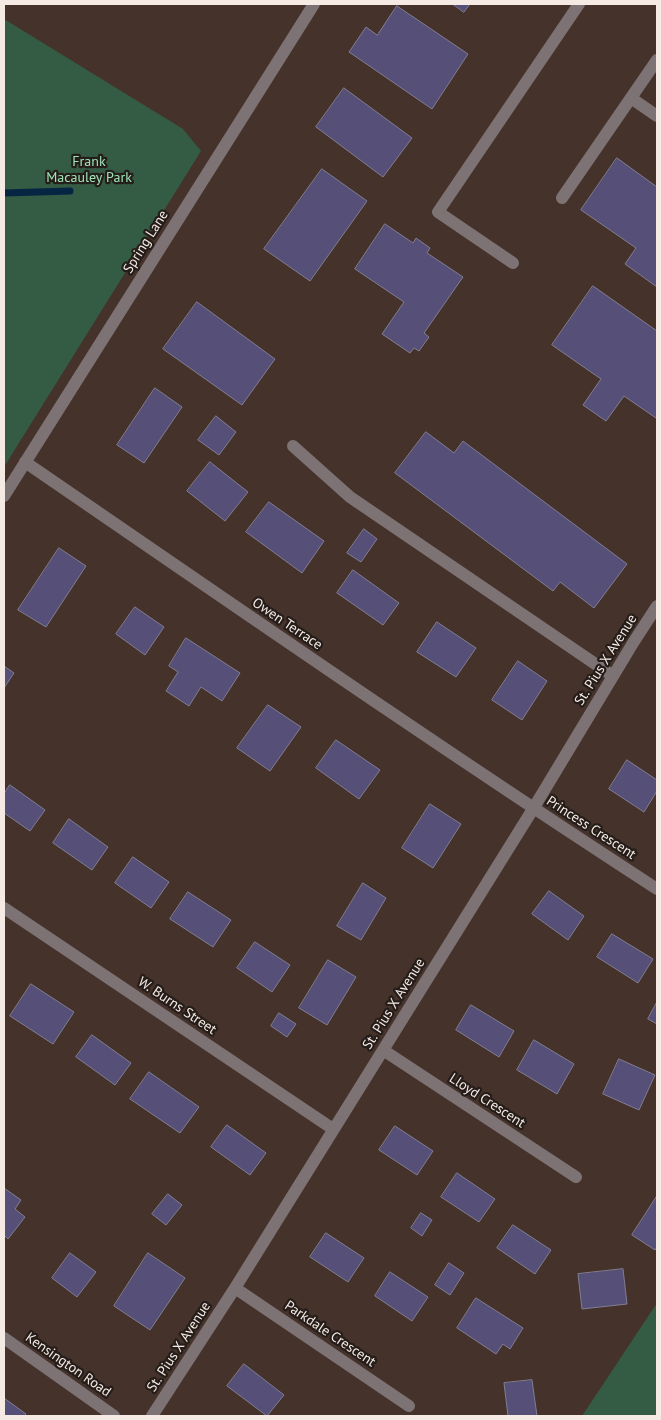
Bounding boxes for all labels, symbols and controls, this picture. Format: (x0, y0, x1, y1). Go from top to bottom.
park label: Frank Macauley Park (46, 154, 132, 186)
street label: Spring Lane (120, 207, 172, 277)
street label: Owen Terrace (249, 594, 325, 654)
street label: St. Pius X Avenue (571, 611, 641, 709)
street label: Princess Crescent (543, 793, 639, 863)
street label: St. Pius X Avenue (359, 955, 429, 1053)
street label: W. Burns Street (135, 974, 219, 1038)
street label: Lloyd Crescent (446, 1070, 528, 1132)
street label: Parkdale Crescent (281, 1297, 379, 1371)
street label: St. Pius X Avenue (144, 1299, 214, 1395)
street label: Kensington Road (22, 1329, 114, 1401)

